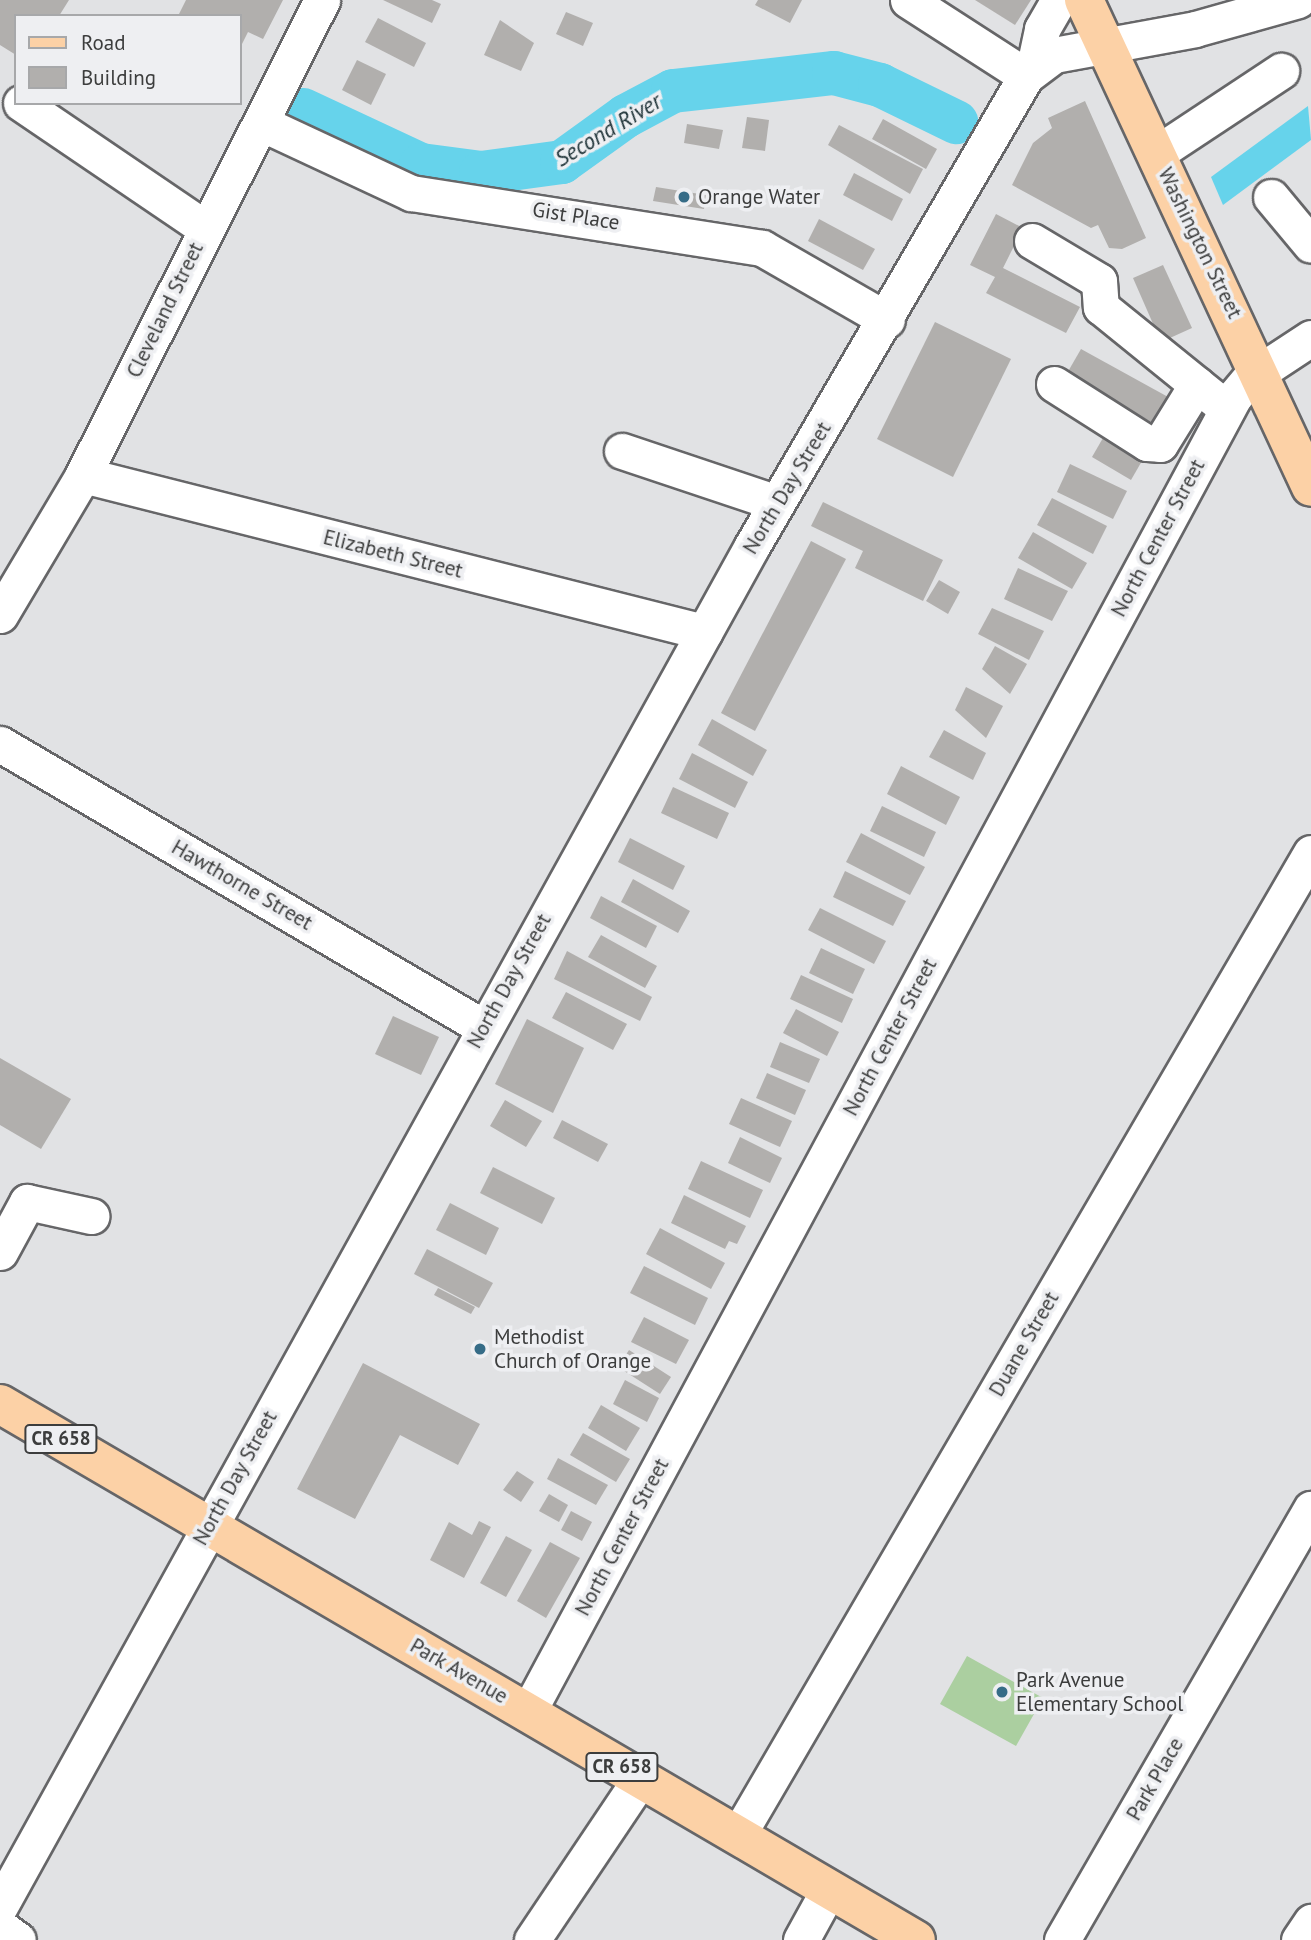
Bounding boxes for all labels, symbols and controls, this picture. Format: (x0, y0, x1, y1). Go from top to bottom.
legend (14, 14, 242, 105)
text: Road (81, 29, 125, 56)
text: Building (81, 64, 156, 91)
water label: Second River (550, 87, 666, 173)
street label: Washington Street (1153, 164, 1247, 322)
place label: Orange Water (698, 184, 821, 210)
marker: Orange Water (676, 189, 692, 205)
street label: Gist Place (531, 197, 621, 235)
street label: Cleveland Street (121, 238, 209, 382)
street label: North Day Street (737, 417, 837, 559)
street label: North Center Street (1106, 455, 1210, 621)
street label: Elizabeth Street (321, 525, 465, 583)
street label: Hawthorne Street (167, 834, 317, 936)
street label: North Day Street (461, 909, 557, 1053)
street label: North Center Street (838, 954, 942, 1120)
street label: Duane Street (984, 1287, 1064, 1401)
place label: Methodist Church of Orange (494, 1324, 651, 1374)
marker: Methodist Church of Orange (472, 1341, 488, 1357)
street label: North Day Street (187, 1406, 283, 1550)
road number: CR 658 (24, 1424, 98, 1455)
street label: North Center Street (570, 1454, 674, 1620)
street label: Park Avenue (405, 1633, 513, 1709)
place label: Park Avenue Elementary School (1016, 1667, 1184, 1717)
marker: Park Avenue Elementary School (994, 1684, 1010, 1700)
street label: Park Place (1121, 1733, 1189, 1825)
road number: CR 658 (585, 1751, 659, 1782)

